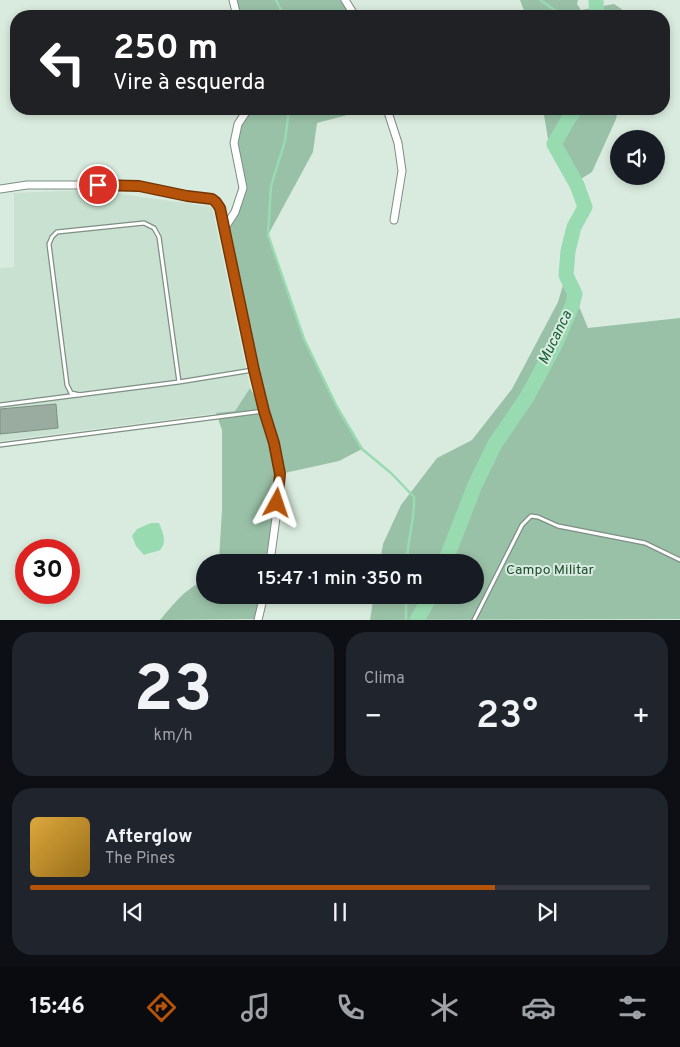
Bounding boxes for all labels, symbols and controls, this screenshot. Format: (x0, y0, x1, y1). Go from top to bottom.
text: 250 m (113, 27, 218, 71)
icon: left (30, 30, 95, 95)
text: Vire à esquerda (113, 70, 265, 97)
map controls (610, 130, 665, 185)
button: sound (610, 130, 665, 185)
pin (77, 164, 119, 206)
icon: arrive (84, 171, 112, 199)
water label: Mucanca (535, 308, 577, 368)
position arrow (250, 476, 302, 528)
speed limit sign: 30 (15, 539, 80, 604)
park label: Campo Militar (506, 562, 595, 579)
text: 15:47 · 1 min · 350 m (257, 567, 423, 591)
text: 23 (134, 652, 212, 734)
text: Clima (364, 669, 405, 689)
text: 23° (476, 693, 538, 742)
text: − (364, 700, 382, 736)
text: + (632, 700, 650, 736)
text: km/h (154, 726, 192, 746)
text: Afterglow (105, 825, 193, 849)
text: The Pines (105, 849, 175, 869)
icon: previous (119, 898, 147, 926)
icon: pause (326, 898, 354, 926)
icon: next (533, 898, 561, 926)
icon: directions (144, 990, 179, 1025)
icon: music (238, 990, 273, 1025)
icon: phone (333, 990, 368, 1025)
icon: climate (427, 990, 462, 1025)
icon: car (521, 990, 556, 1025)
icon: filters (615, 990, 650, 1025)
text: 15:46 (30, 994, 85, 1021)

